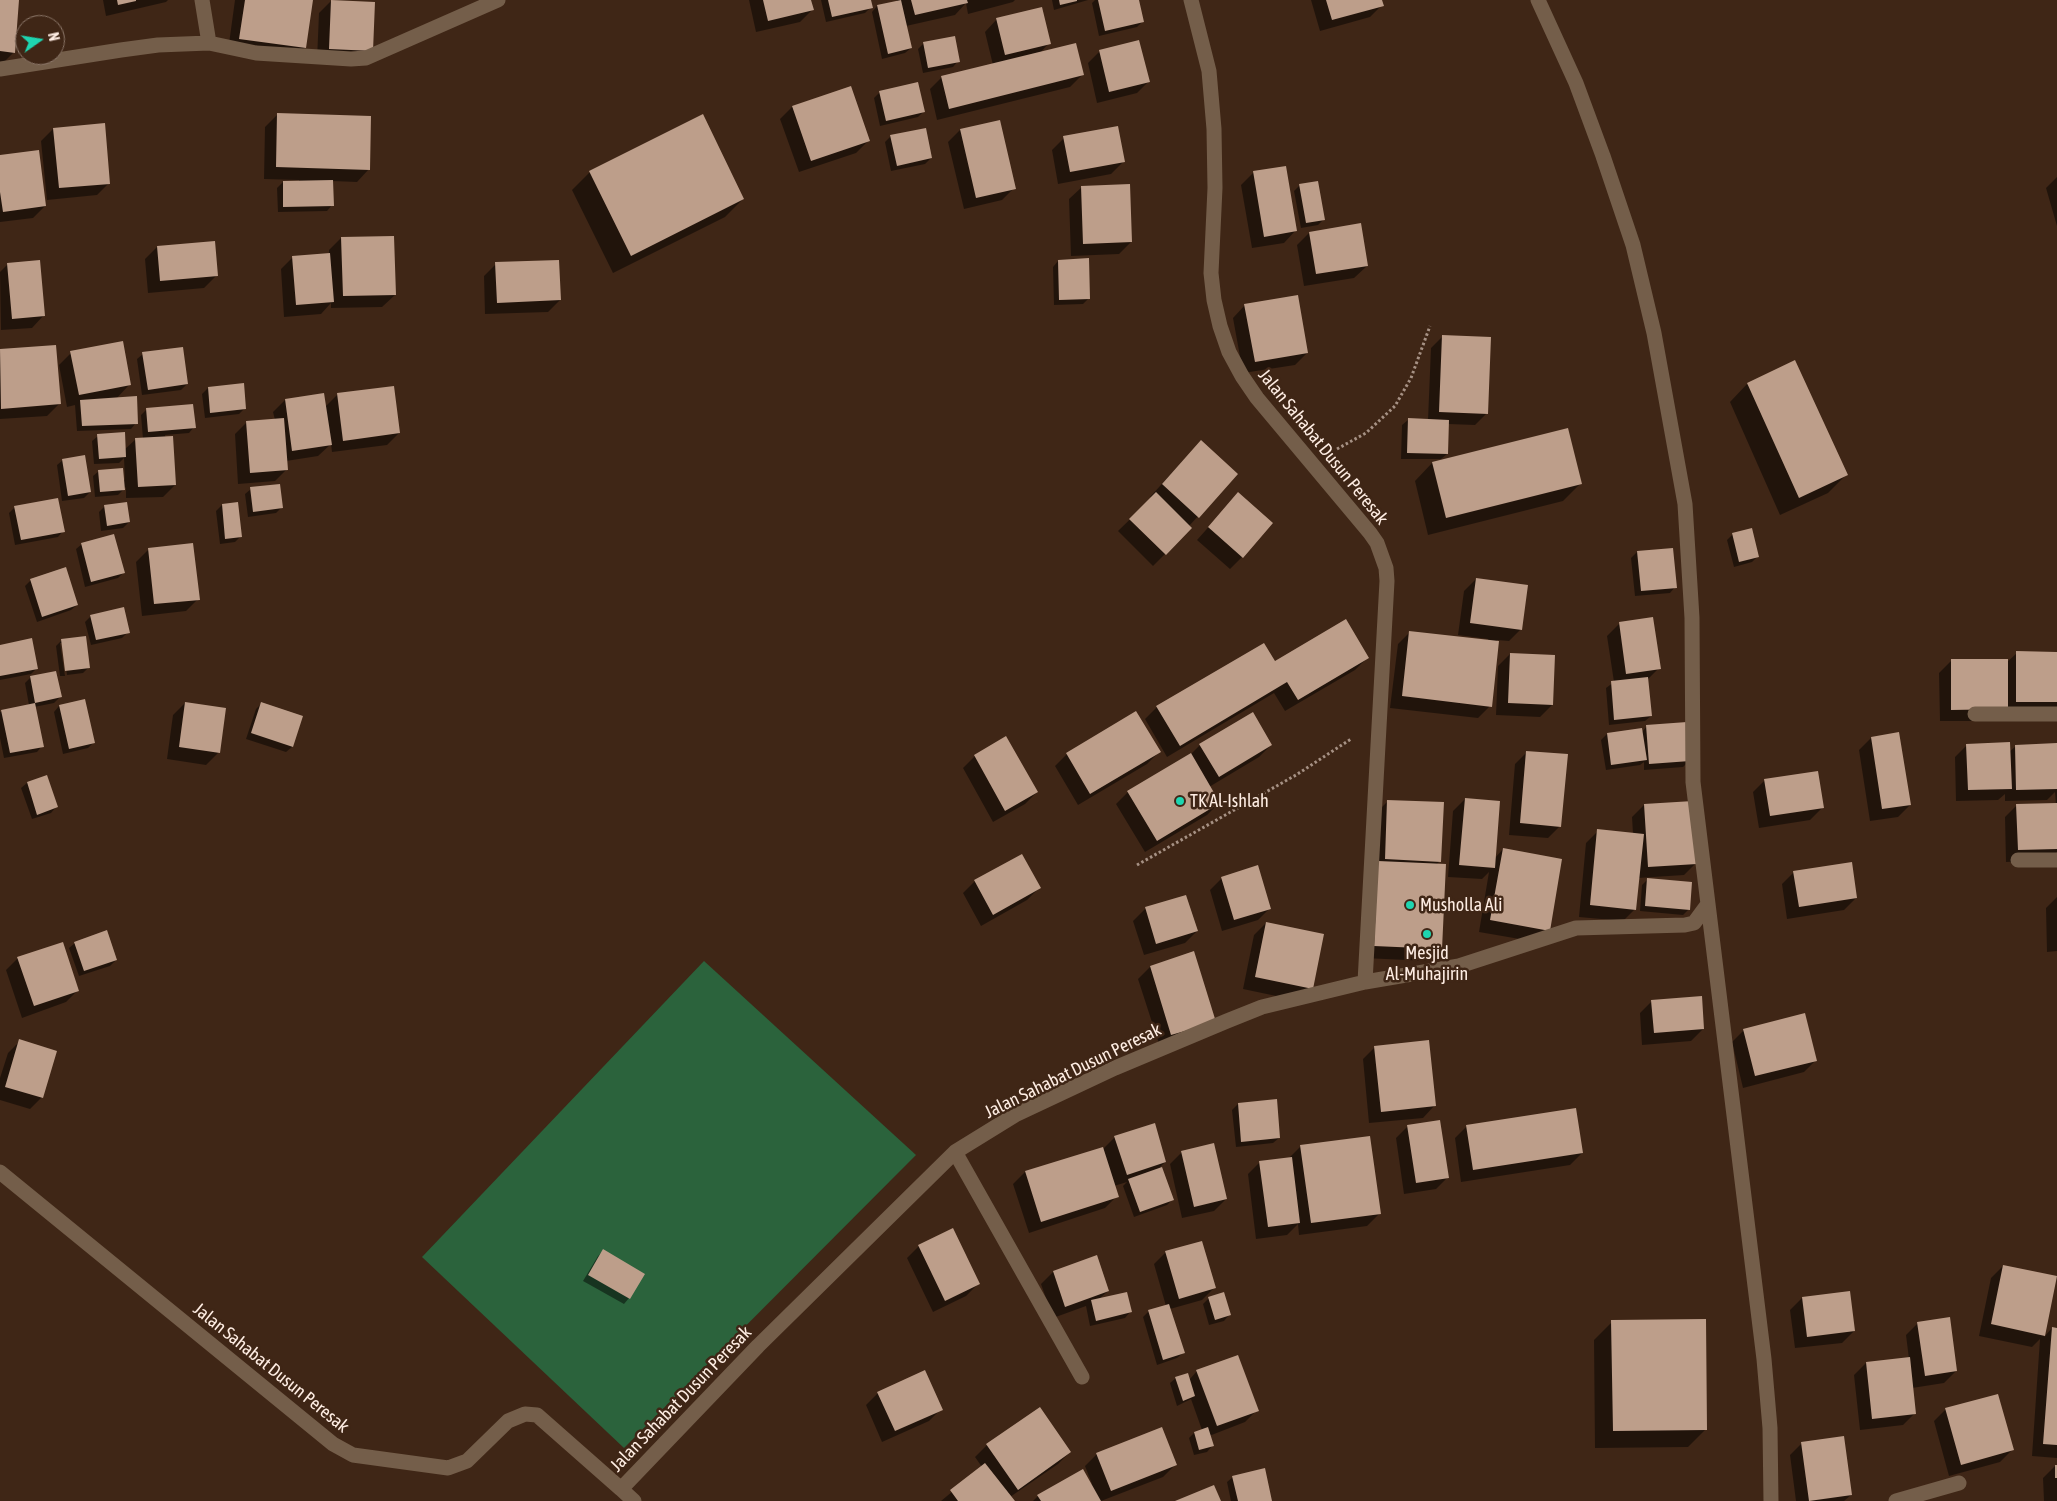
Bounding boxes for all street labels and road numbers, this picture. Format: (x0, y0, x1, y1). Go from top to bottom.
street label: Jalan Sahabat Dusun Peresak (1254, 365, 1392, 529)
street label: Jalan Sahabat Dusun Peresak (981, 1019, 1165, 1123)
street label: Jalan Sahabat Dusun Peresak (189, 1299, 353, 1437)
street label: Jalan Sahabat Dusun Peresak (606, 1322, 756, 1476)

